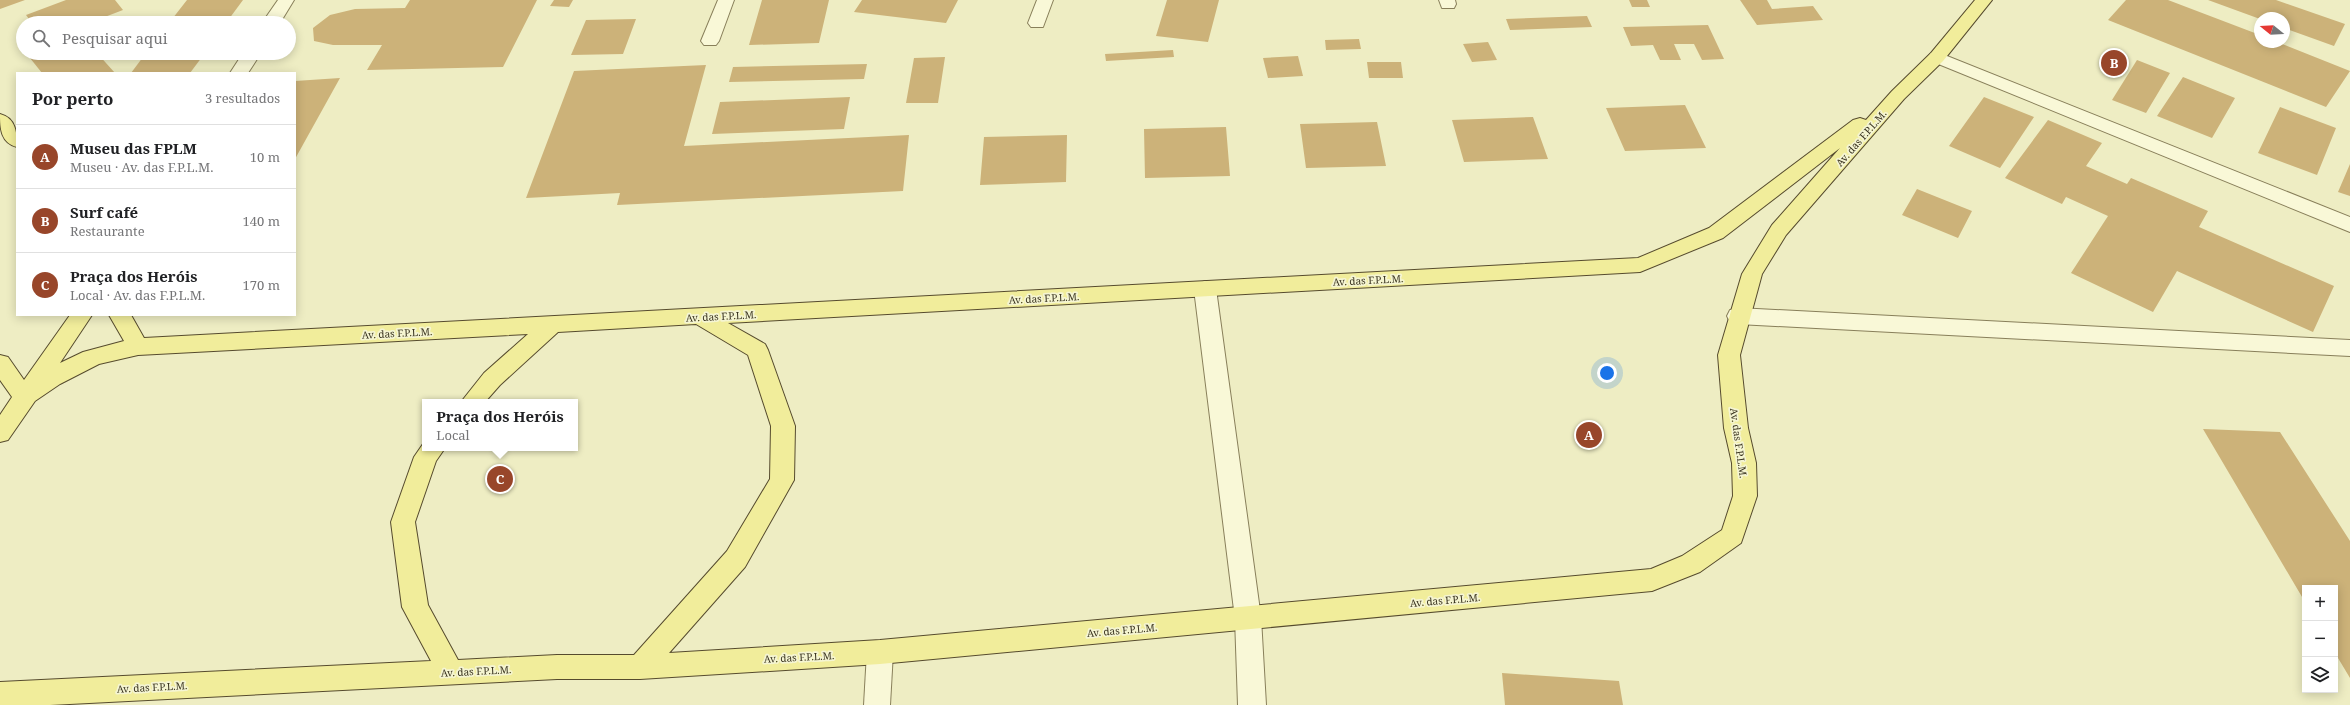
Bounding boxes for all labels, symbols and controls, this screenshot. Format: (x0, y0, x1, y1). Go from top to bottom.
north arrow (2254, 12, 2290, 48)
search box (16, 16, 296, 60)
icon: search (30, 27, 52, 49)
text: Pesquisar aqui (62, 28, 168, 48)
pin: B (2101, 48, 2127, 78)
text: Por perto (32, 87, 114, 110)
text: 3 resultados (205, 89, 280, 107)
street label: Av. das F.P.L.M. (1833, 107, 1889, 169)
text: Museu das FPLM (70, 138, 197, 158)
text: A (40, 148, 50, 166)
text: 10 m (250, 148, 280, 166)
text: Museu · Av. das F.P.L.M. (70, 158, 213, 176)
text: Surf café (70, 202, 138, 222)
text: B (41, 212, 49, 230)
text: 140 m (243, 212, 280, 230)
text: Restaurante (70, 222, 145, 240)
text: Praça dos Heróis (70, 266, 197, 286)
street label: Av. das F.P.L.M. (1332, 271, 1404, 289)
text: C (41, 276, 49, 294)
text: 170 m (243, 276, 280, 294)
text: Local · Av. das F.P.L.M. (70, 286, 205, 304)
street label: Av. das F.P.L.M. (1008, 289, 1080, 307)
street label: Av. das F.P.L.M. (685, 307, 757, 325)
street label: Av. das F.P.L.M. (361, 324, 433, 342)
your location (1597, 363, 1617, 383)
popup (422, 399, 578, 451)
text: Praça dos Heróis (436, 406, 564, 426)
street label: Av. das F.P.L.M. (1727, 407, 1751, 479)
pin: A (1576, 420, 1602, 450)
text: Local (436, 426, 470, 444)
pin: C (487, 464, 513, 494)
map controls (2302, 585, 2338, 693)
button: + (2302, 585, 2338, 621)
street label: Av. das F.P.L.M. (1409, 590, 1481, 610)
street label: Av. das F.P.L.M. (1086, 620, 1158, 640)
button: − (2302, 621, 2338, 657)
street label: Av. das F.P.L.M. (763, 648, 835, 666)
button: layers (2302, 657, 2338, 693)
street label: Av. das F.P.L.M. (440, 662, 512, 680)
street label: Av. das F.P.L.M. (116, 678, 188, 696)

